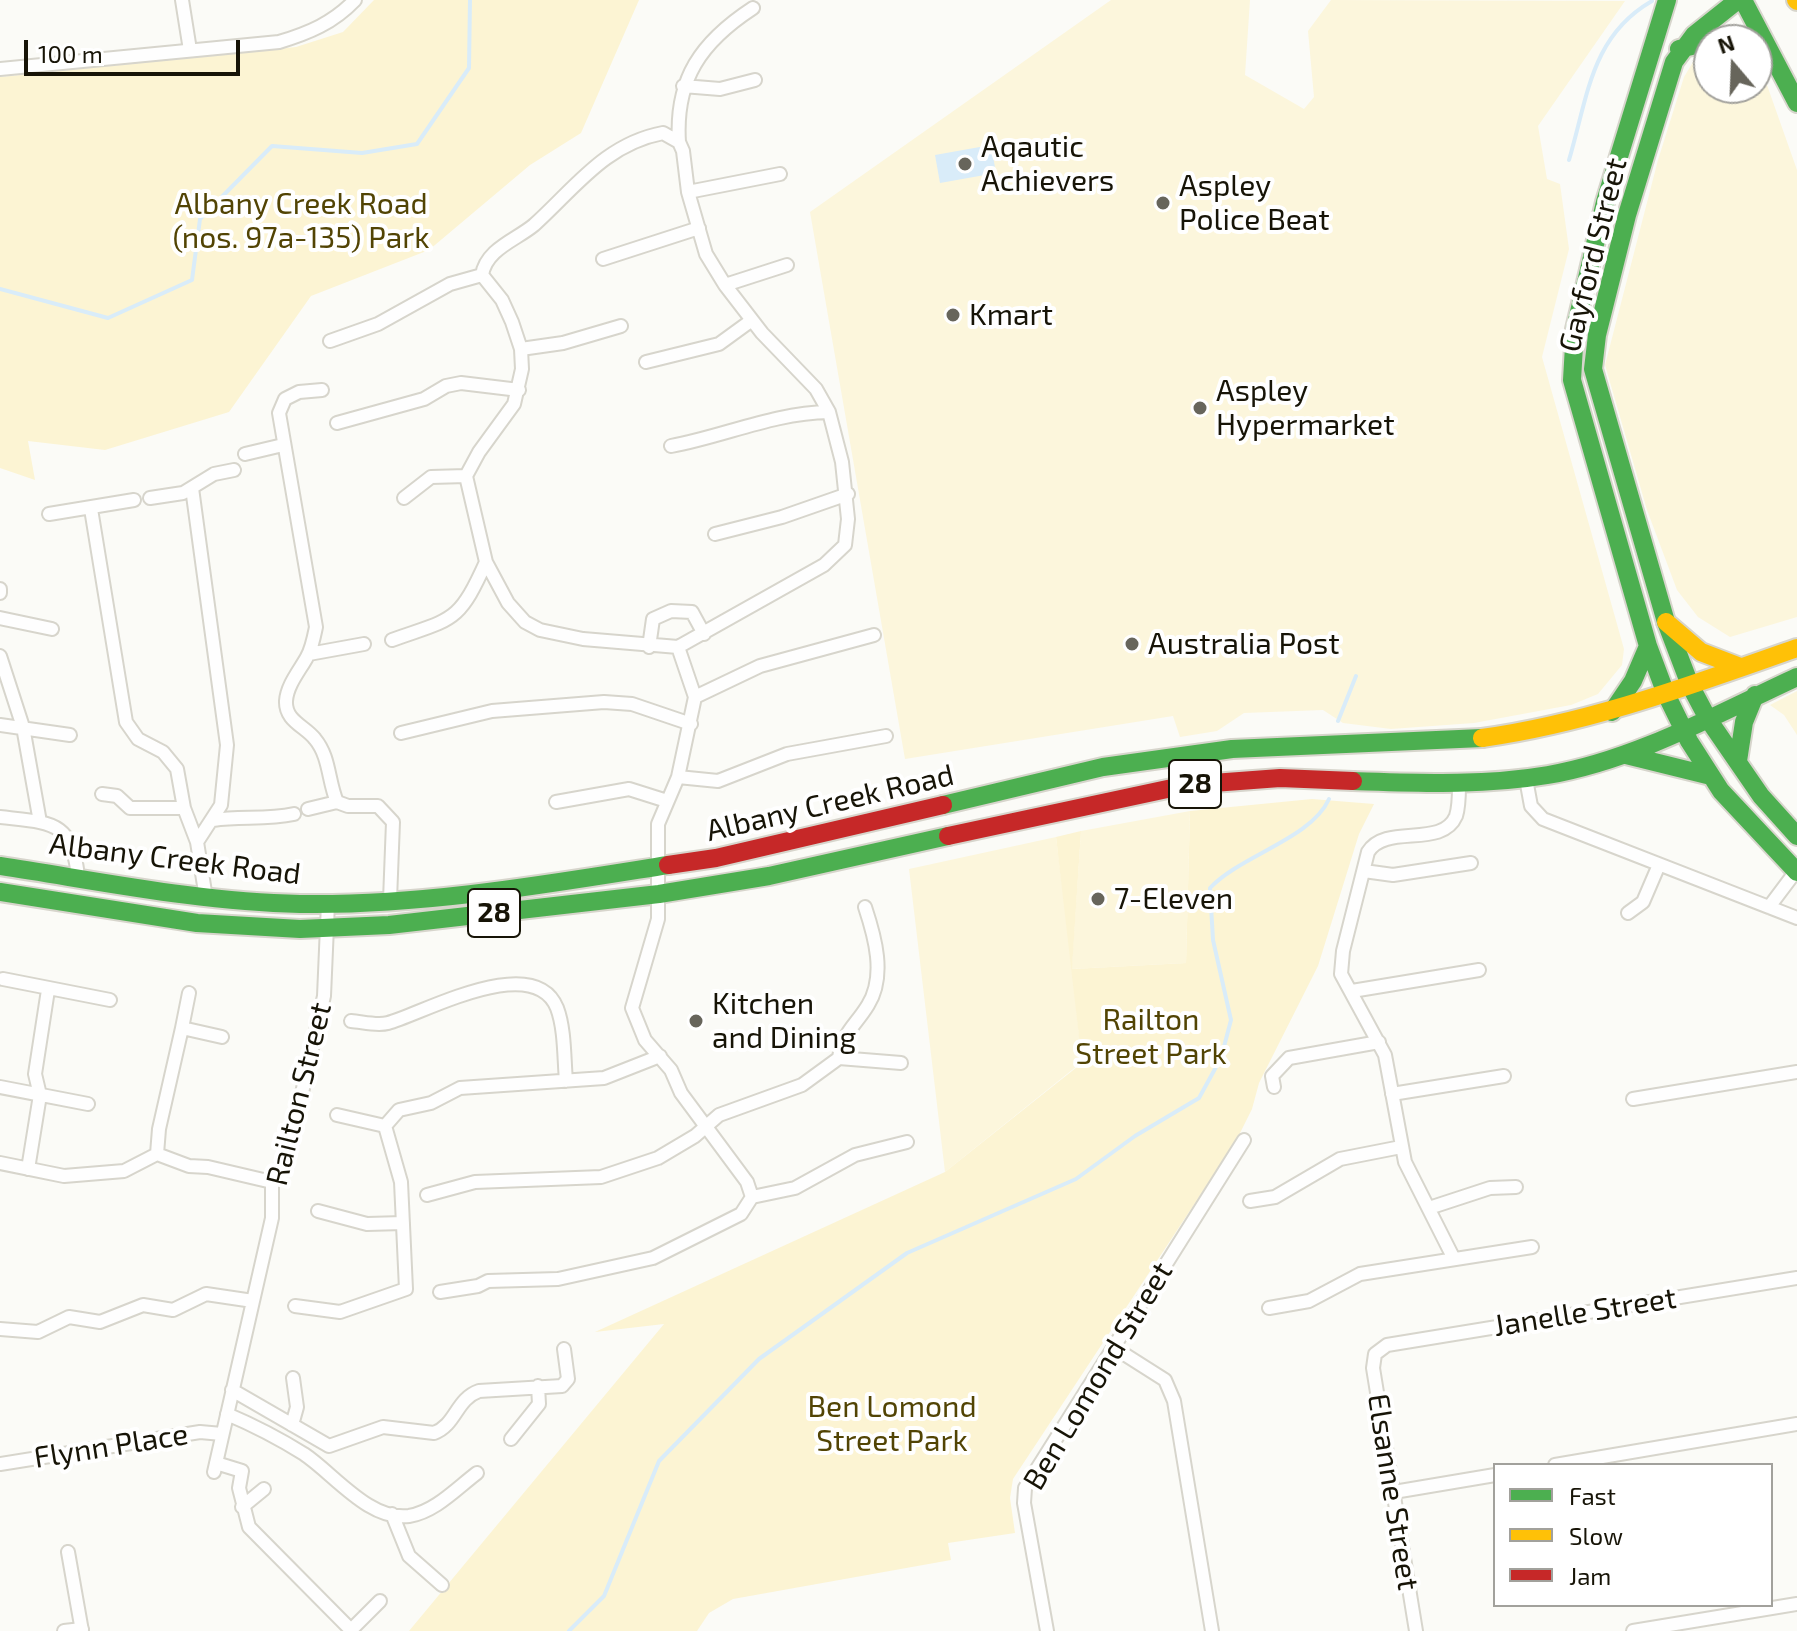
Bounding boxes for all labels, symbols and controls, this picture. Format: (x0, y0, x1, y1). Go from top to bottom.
scale bar (28, 24, 244, 74)
north arrow (1693, 24, 1773, 104)
text: N (1714, 28, 1738, 58)
text: 100 m (38, 39, 103, 68)
place label: Aqautic Achievers (981, 129, 1114, 200)
street label: Gayford Street (1552, 154, 1634, 356)
marker: Aqautic Achievers (956, 155, 974, 173)
place label: Aspley Police Beat (1179, 168, 1330, 238)
park label: Albany Creek Road (nos. 97a-135) Park (172, 186, 430, 256)
marker: Aspley Police Beat (1154, 194, 1172, 212)
place label: Kmart (969, 297, 1053, 333)
marker: Kmart (944, 306, 962, 324)
place label: Aspley Hypermarket (1216, 373, 1395, 444)
marker: Aspley Hypermarket (1191, 399, 1209, 417)
place label: Australia Post (1148, 626, 1340, 662)
marker: Australia Post (1123, 635, 1141, 653)
street label: Albany Creek Road (703, 757, 957, 849)
road number: 28 (1169, 760, 1221, 808)
street label: Albany Creek Road (47, 826, 303, 892)
place label: 7-Eleven (1114, 881, 1233, 917)
road number: 28 (468, 889, 520, 937)
marker: 7-Eleven (1089, 890, 1107, 908)
place label: Kitchen and Dining (712, 986, 856, 1056)
street label: Railton Street (259, 999, 339, 1189)
park label: Railton Street Park (1075, 1002, 1227, 1072)
marker: Kitchen and Dining (687, 1012, 705, 1030)
street label: Ben Lomond Street (1016, 1256, 1180, 1496)
street label: Janelle Street (1491, 1280, 1679, 1344)
park label: Ben Lomond Street Park (807, 1389, 977, 1460)
street label: Elsanne Street (1360, 1391, 1426, 1593)
street label: Flynn Place (31, 1416, 191, 1476)
legend (1493, 1463, 1773, 1607)
text: Fast (1569, 1481, 1616, 1510)
text: Slow (1569, 1521, 1623, 1550)
text: Jam (1569, 1561, 1611, 1590)

